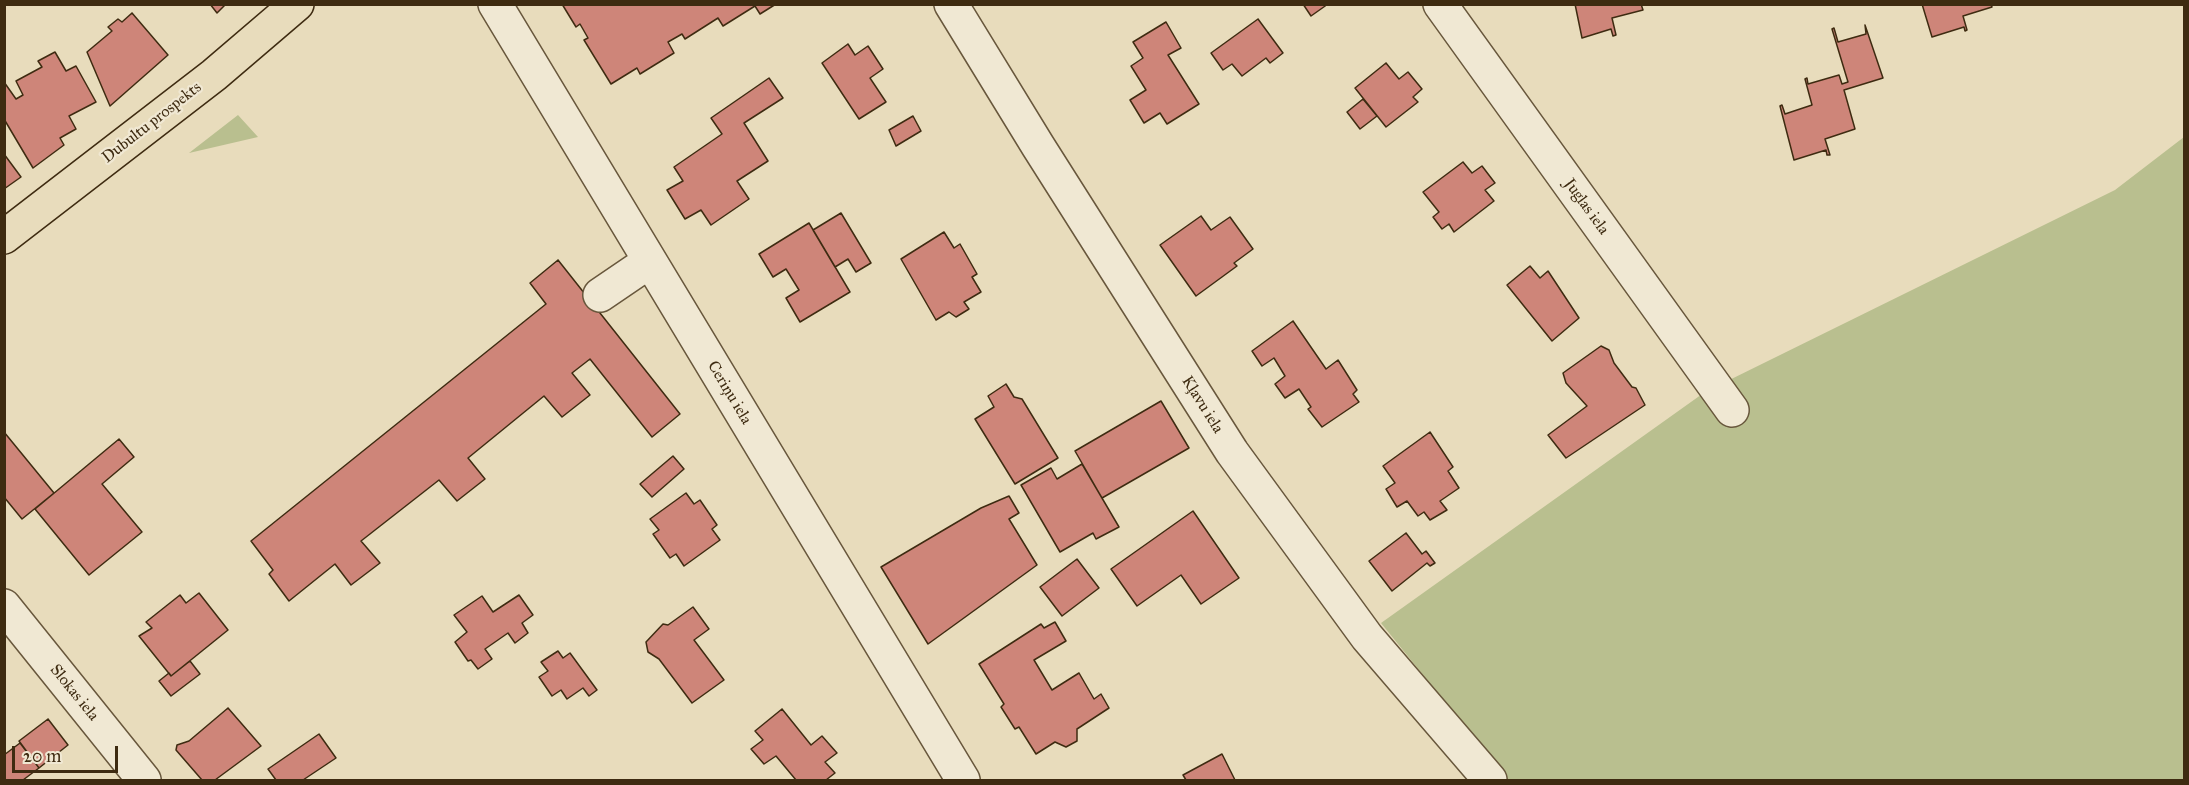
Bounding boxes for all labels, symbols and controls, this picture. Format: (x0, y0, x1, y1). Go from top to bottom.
street label: Dubultu prospekts (99, 78, 205, 168)
street label: Juglas iela (1559, 175, 1613, 239)
street label: Ceriņu iela (703, 358, 755, 428)
street label: Kļavu iela (1177, 373, 1227, 437)
street label: Slokas iela (45, 661, 103, 725)
scale bar (15, 734, 122, 772)
text: 20 m (23, 745, 61, 767)

